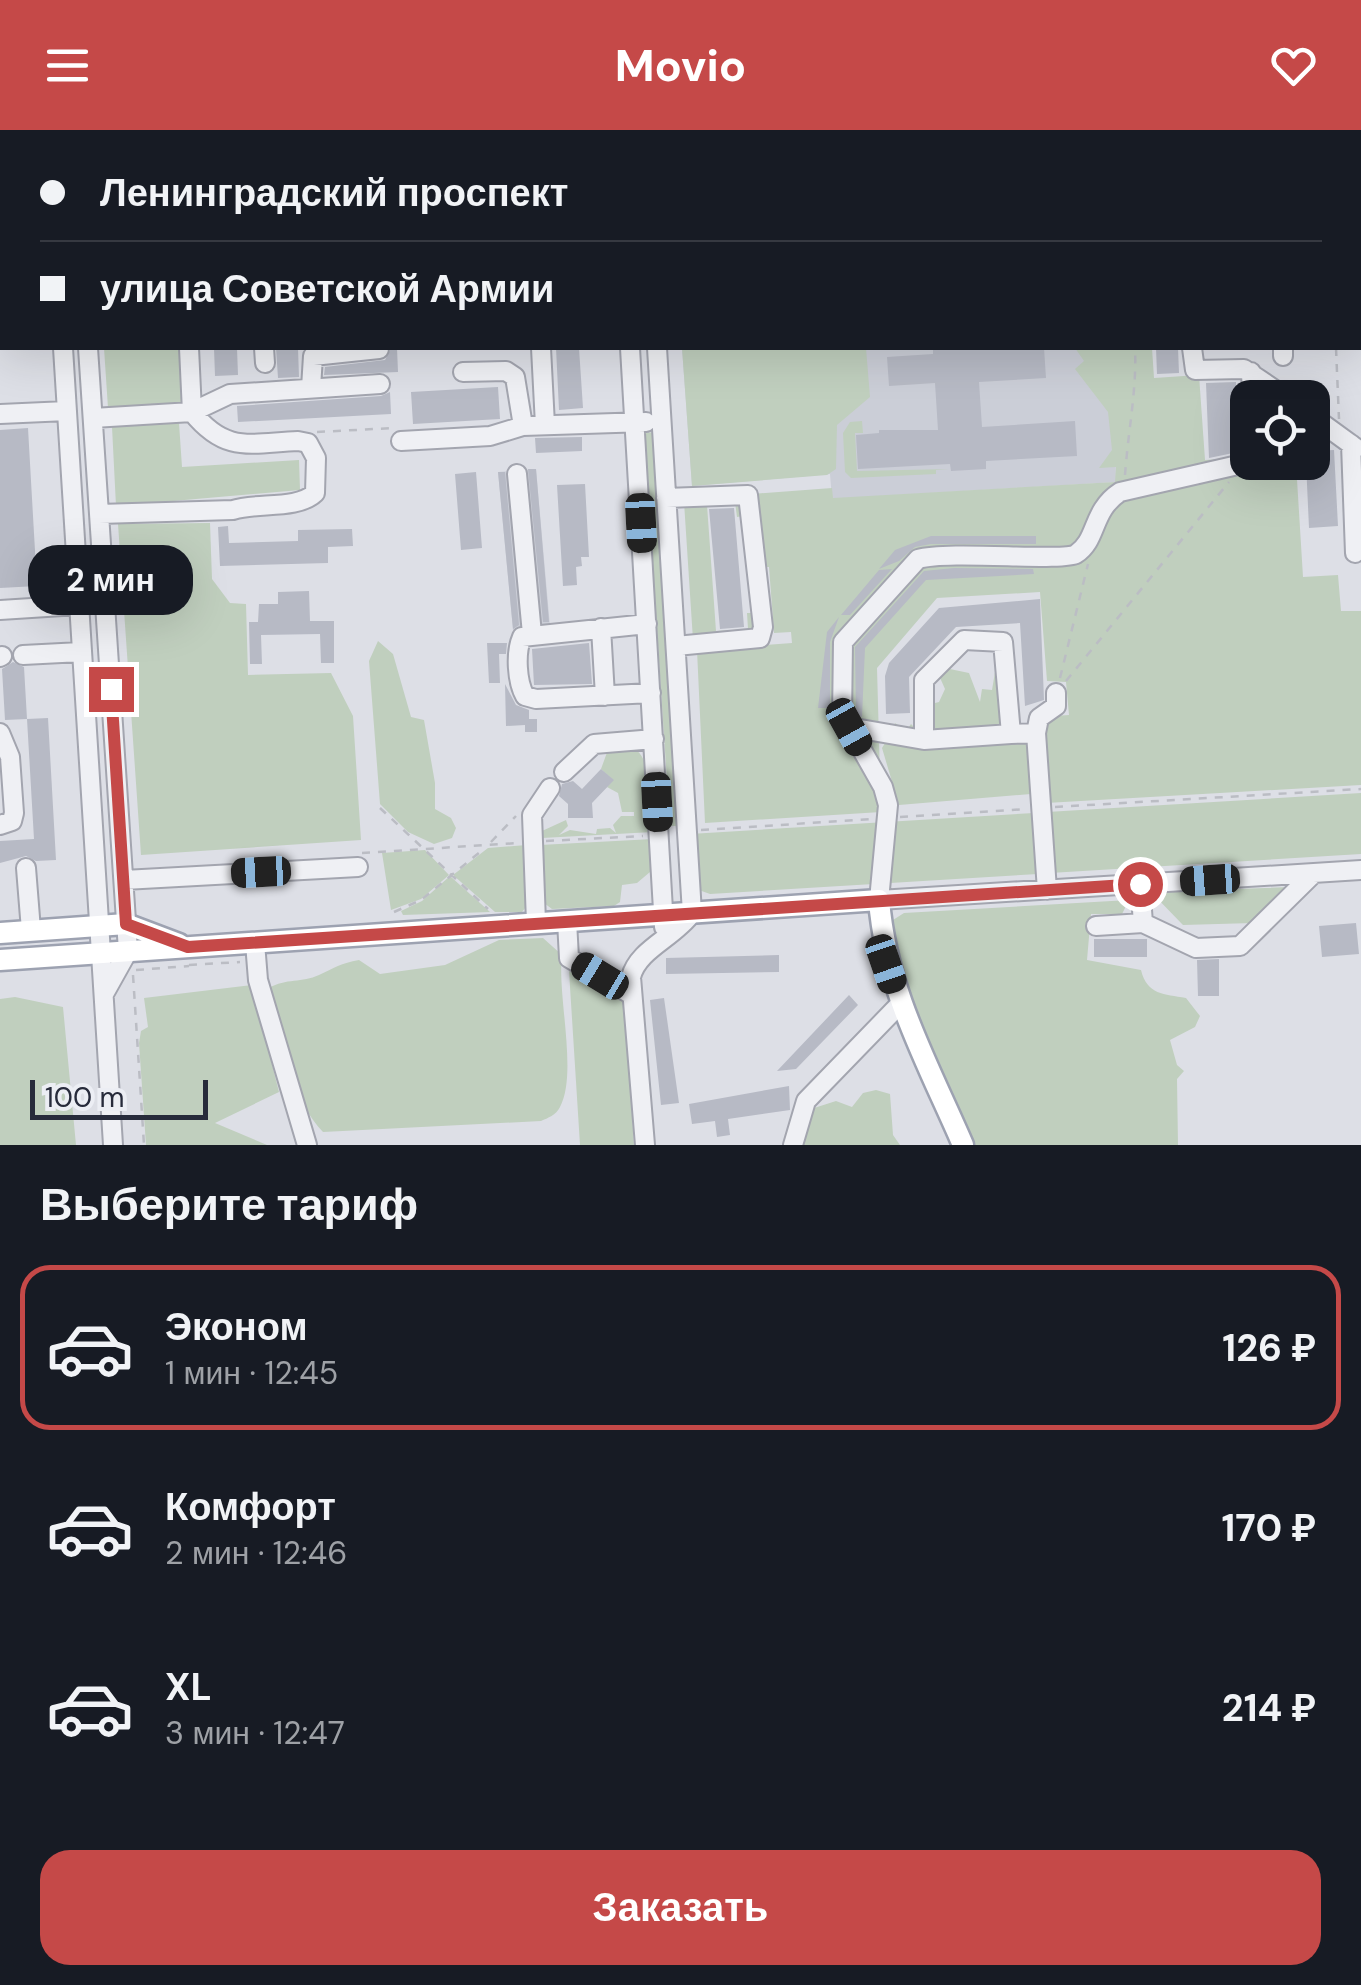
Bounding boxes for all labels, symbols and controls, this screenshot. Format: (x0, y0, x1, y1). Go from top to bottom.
text: Movio (615, 36, 746, 95)
icon: menu (40, 38, 95, 93)
icon: heart (1266, 38, 1321, 93)
text: Ленинградский проспект (100, 168, 568, 218)
text: улица Советской Армии (100, 264, 554, 314)
map controls (1230, 380, 1330, 480)
button: locate (1230, 380, 1330, 480)
car (624, 492, 658, 554)
callout: 2 мин (28, 544, 194, 614)
text: 2 мин (66, 559, 155, 601)
route end (89, 667, 134, 712)
car (821, 693, 877, 761)
car (640, 771, 674, 833)
car (230, 855, 292, 889)
route start (1118, 862, 1163, 907)
car (1179, 863, 1241, 897)
car (862, 931, 910, 997)
car (567, 948, 633, 1004)
scale bar (30, 1075, 208, 1120)
text: 100 m (45, 1079, 124, 1116)
text: Выберите тариф (40, 1175, 418, 1234)
text: Эконом (165, 1302, 308, 1352)
icon: car (45, 1303, 135, 1393)
text: 126 ₽ (1222, 1323, 1316, 1373)
text: 1 мин · 12:45 (165, 1352, 338, 1394)
text: Комфорт (165, 1482, 336, 1532)
icon: car (45, 1483, 135, 1573)
text: 170 ₽ (1221, 1503, 1316, 1553)
text: 2 мин · 12:46 (165, 1532, 347, 1574)
text: XL (165, 1662, 212, 1712)
icon: car (45, 1663, 135, 1753)
text: 214 ₽ (1222, 1683, 1316, 1733)
text: 3 мин · 12:47 (165, 1712, 345, 1754)
button: Заказать (40, 1850, 1321, 1965)

